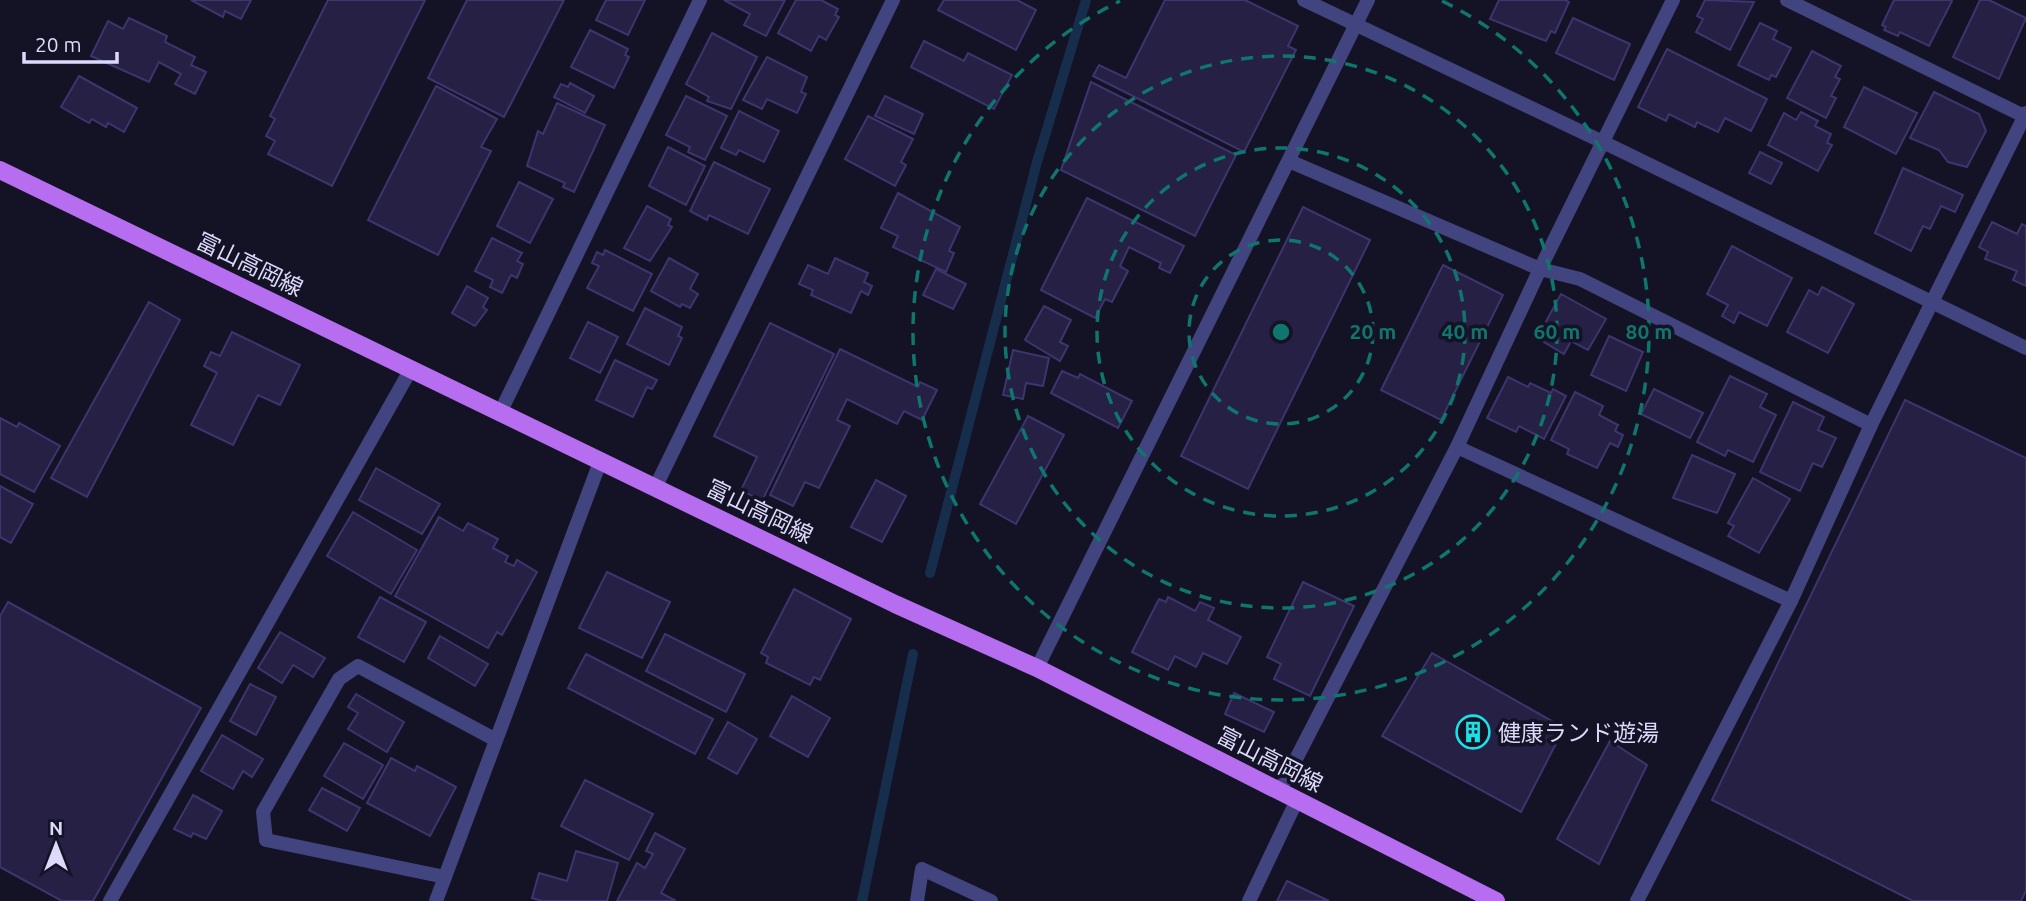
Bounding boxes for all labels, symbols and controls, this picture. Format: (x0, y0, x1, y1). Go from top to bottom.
scale bar (24, 21, 117, 65)
text: 20 m (35, 32, 82, 56)
street label: 富山高岡線 (193, 228, 307, 300)
text: 20 m (1350, 319, 1396, 343)
text: 40 m (1442, 319, 1488, 343)
text: 60 m (1534, 319, 1580, 343)
text: 80 m (1626, 319, 1672, 343)
centre of rings (1269, 320, 1293, 344)
street label: 富山高岡線 (703, 475, 817, 547)
building icon: 健康ランド遊湯 (1454, 713, 1492, 751)
place label: 健康ランド遊湯 (1498, 720, 1659, 745)
street label: 富山高岡線 (1213, 722, 1327, 796)
north arrow (21, 810, 91, 880)
text: N (49, 817, 63, 839)

